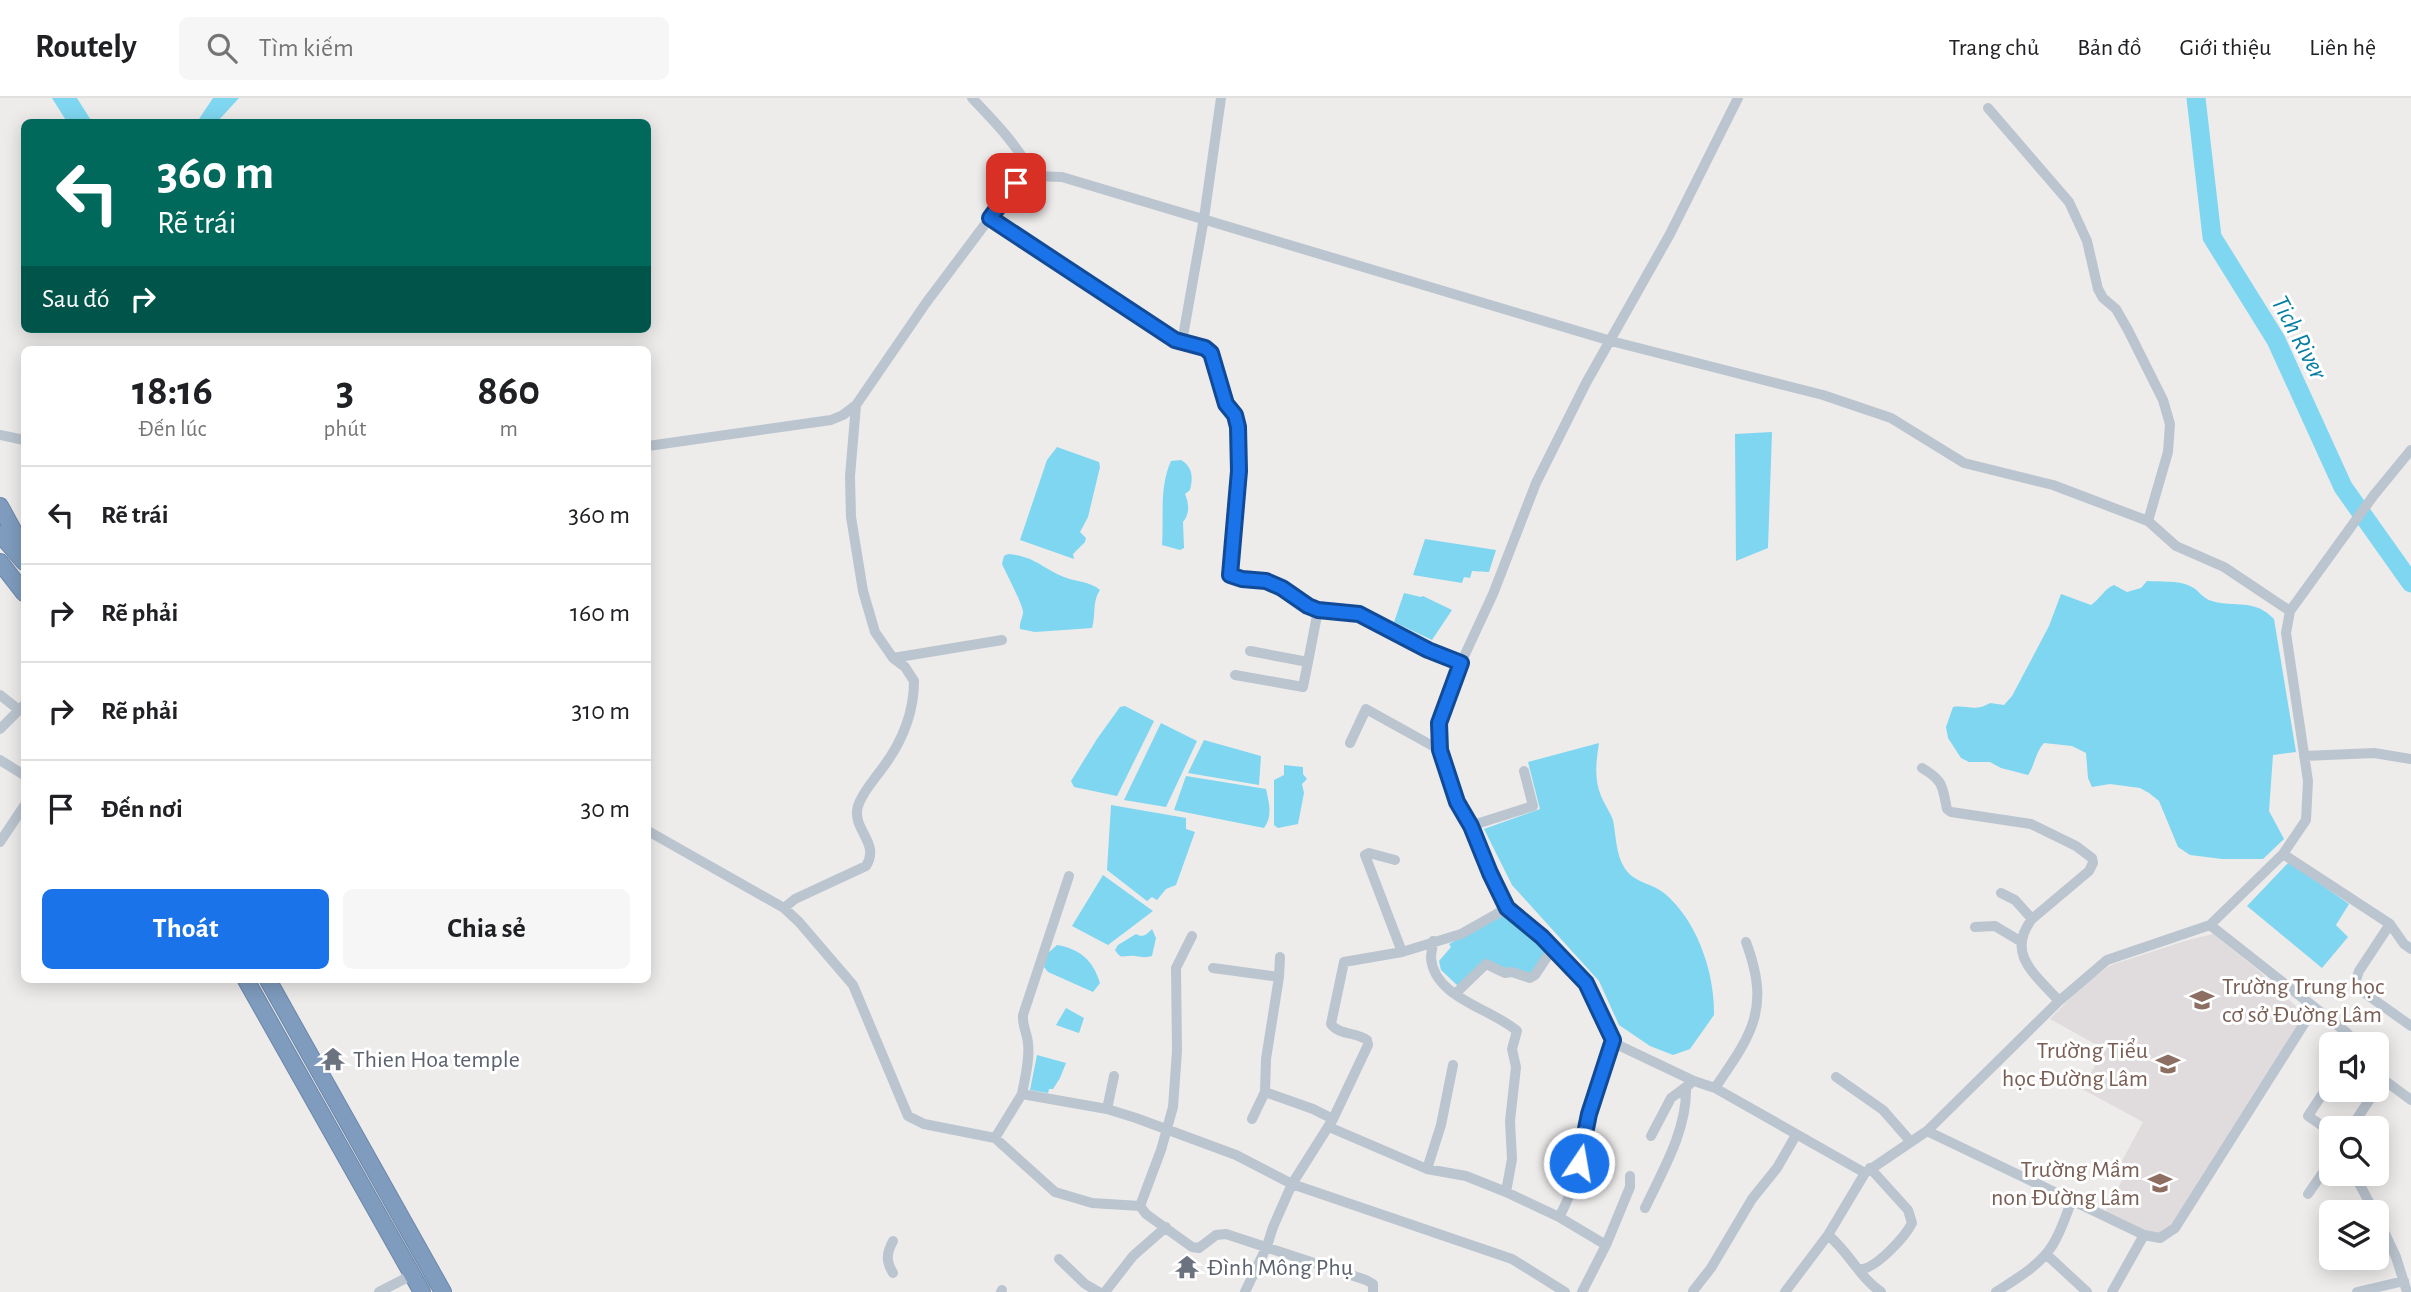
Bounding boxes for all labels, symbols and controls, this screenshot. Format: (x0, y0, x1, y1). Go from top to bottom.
search box (179, 17, 669, 80)
icon: search (203, 29, 241, 67)
text: Routely (35, 31, 137, 64)
text: Tìm kiếm (259, 35, 354, 61)
text: Trang chủ (1949, 36, 2039, 60)
text: Bản đồ (2077, 36, 2141, 60)
text: Giới thiệu (2179, 36, 2271, 60)
text: Liên hệ (2309, 36, 2376, 60)
icon: left (42, 147, 133, 238)
text: 360 m (157, 149, 274, 198)
pin (986, 153, 1046, 213)
icon: arrive (997, 164, 1035, 202)
text: Rẽ trái (157, 207, 236, 239)
icon: right (124, 280, 162, 318)
text: Sau đó (42, 286, 110, 312)
water label: Tich River (2266, 291, 2333, 385)
text: 18:16 (132, 370, 213, 412)
text: 3 (336, 370, 354, 412)
text: 860 (477, 370, 540, 412)
text: Đến lúc (138, 418, 206, 441)
text: phút (324, 418, 366, 441)
text: m (499, 418, 518, 441)
icon: left (42, 496, 80, 534)
text: Rẽ trái (101, 502, 169, 528)
text: 360 m (568, 502, 630, 528)
icon: right (42, 594, 80, 632)
text: Rẽ phải (101, 600, 178, 626)
text: 160 m (570, 600, 630, 626)
icon: right (42, 692, 80, 730)
text: Rẽ phải (101, 698, 178, 724)
text: 310 m (572, 698, 630, 724)
icon: arrive (42, 790, 80, 828)
text: Đến nơi (101, 796, 183, 822)
text: 30 m (580, 796, 630, 822)
button: Thoát (42, 889, 329, 969)
button: Chia sẻ (343, 889, 630, 969)
place label: Trường Trung học cơ sở Đường Lâm (2222, 975, 2384, 1027)
school or university icon: Trường Trung học cơ sở Đường Lâm (2188, 986, 2216, 1014)
map controls (2319, 1032, 2389, 1270)
button: sound (2319, 1032, 2389, 1102)
place label: Trường Tiểu học Đường Lâm (2002, 1038, 2148, 1091)
temple icon: Thien Hoa temple (319, 1045, 347, 1073)
place label: Thien Hoa temple (353, 1048, 520, 1072)
school or university icon: Trường Tiểu học Đường Lâm (2154, 1050, 2182, 1078)
button: search (2319, 1116, 2389, 1186)
position arrow (1542, 1126, 1616, 1200)
place label: Trường Mầm non Đường Lâm (1991, 1158, 2140, 1210)
school or university icon: Trường Mầm non Đường Lâm (2146, 1169, 2174, 1197)
button: layers (2319, 1200, 2389, 1270)
temple icon: Đình Mông Phụ (1173, 1253, 1201, 1281)
place label: Đình Mông Phụ (1207, 1256, 1353, 1280)

